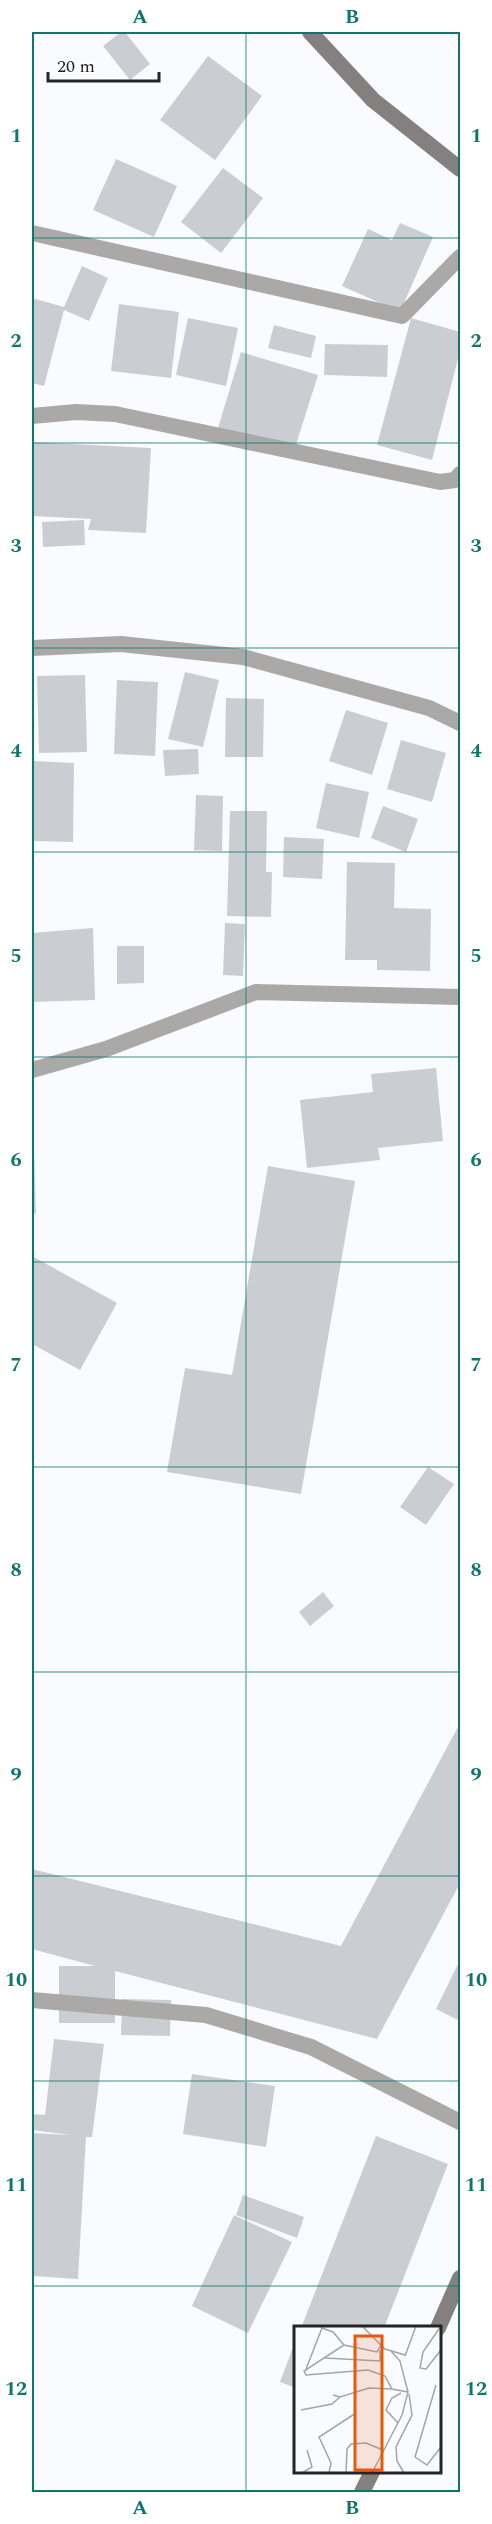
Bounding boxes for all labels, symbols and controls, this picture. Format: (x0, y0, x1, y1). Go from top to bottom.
text: A (132, 2, 148, 32)
text: B (345, 2, 359, 32)
scale bar (48, 45, 159, 83)
text: 20 m (57, 53, 95, 80)
text: 1 (10, 121, 22, 151)
text: 1 (470, 121, 482, 151)
text: 2 (10, 326, 22, 356)
text: 2 (470, 326, 482, 356)
text: 3 (10, 531, 22, 561)
text: 3 (470, 531, 482, 561)
text: 4 (10, 736, 22, 766)
text: 4 (470, 736, 482, 766)
text: 5 (10, 941, 22, 971)
text: 5 (470, 941, 482, 971)
text: 6 (10, 1145, 22, 1175)
text: 6 (470, 1145, 482, 1175)
text: 7 (10, 1350, 22, 1380)
text: 7 (470, 1350, 482, 1380)
text: 8 (10, 1555, 22, 1585)
text: 8 (470, 1555, 482, 1585)
text: 9 (10, 1760, 22, 1790)
text: 9 (470, 1760, 482, 1790)
text: 10 (5, 1965, 27, 1995)
text: 10 (465, 1965, 487, 1995)
text: 11 (5, 2170, 27, 2200)
text: 11 (465, 2170, 487, 2200)
inset map (294, 2326, 441, 2473)
text: 12 (5, 2374, 27, 2404)
text: 12 (465, 2374, 487, 2404)
text: A (132, 2493, 148, 2523)
text: B (345, 2493, 359, 2523)

